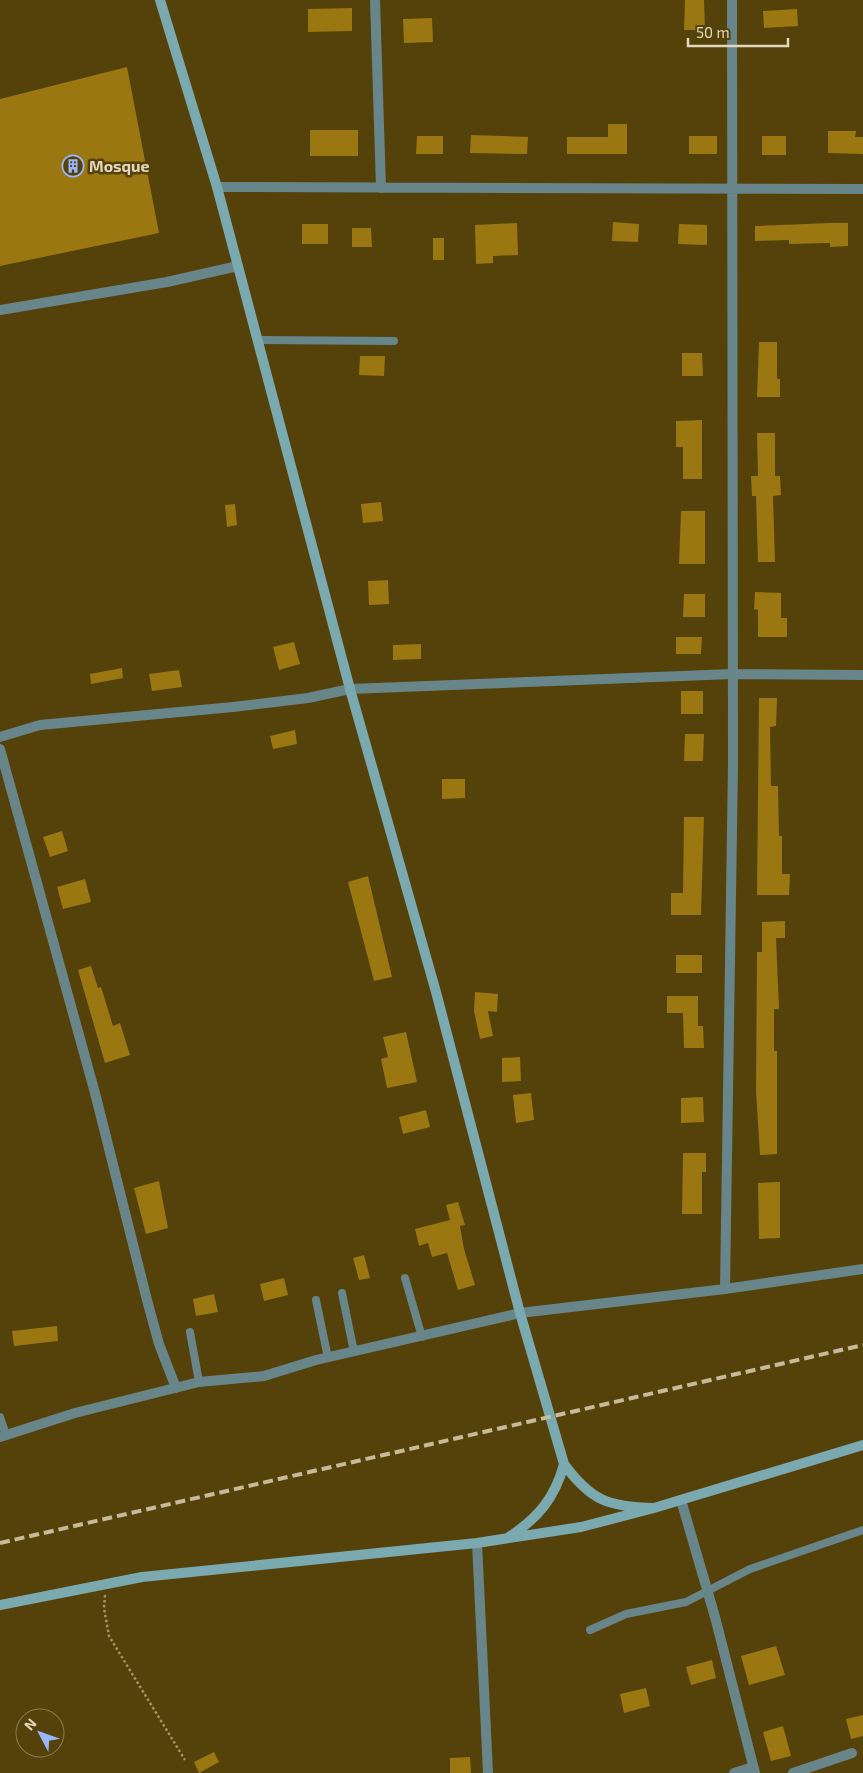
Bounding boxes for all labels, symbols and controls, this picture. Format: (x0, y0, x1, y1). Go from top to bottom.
scale bar (688, 15, 788, 47)
text: 50 m (696, 23, 730, 41)
building icon: Mosque (61, 154, 85, 178)
place label: Mosque (89, 156, 150, 175)
north arrow (15, 1708, 65, 1758)
text: N (20, 1715, 40, 1734)

